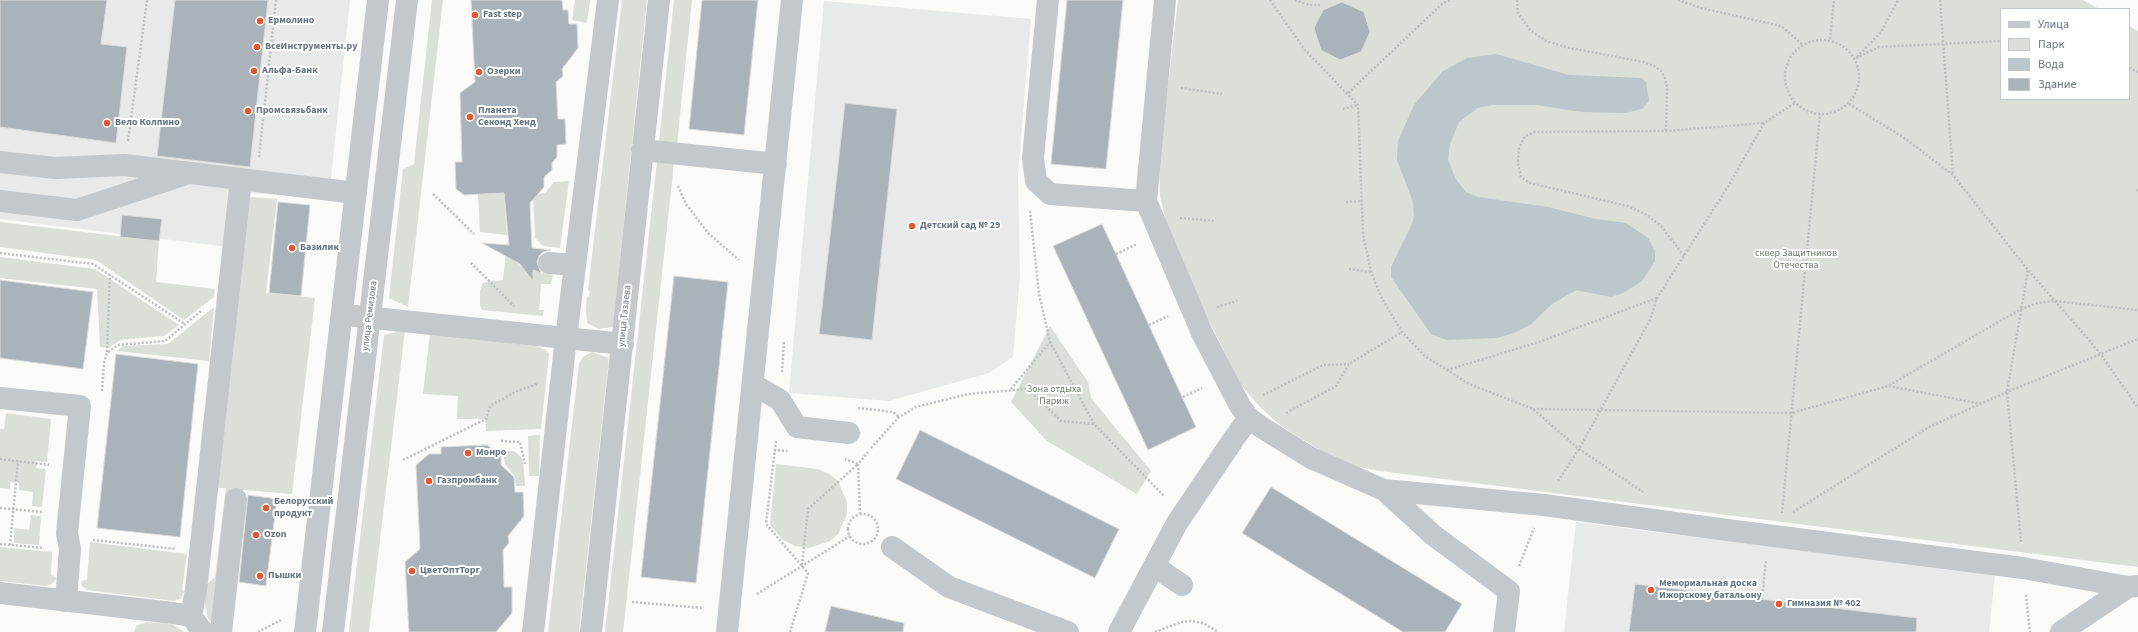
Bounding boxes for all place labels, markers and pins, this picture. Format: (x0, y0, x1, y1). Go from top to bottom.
place label: Fast step (483, 9, 522, 21)
marker: Fast step (470, 10, 480, 20)
place label: Ермолино (268, 15, 314, 27)
marker: Ермолино (255, 16, 265, 26)
place label: ВсеИнструменты.ру (265, 41, 357, 53)
marker: ВсеИнструменты.ру (252, 42, 262, 52)
place label: Альфа-Банк (262, 65, 318, 77)
marker: Альфа-Банк (249, 66, 259, 76)
place label: Озерки (487, 66, 521, 78)
marker: Озерки (474, 67, 484, 77)
place label: Промсвязьбанк (256, 105, 328, 117)
place label: Планета Секонд Хенд (478, 105, 536, 128)
marker: Промсвязьбанк (243, 106, 253, 116)
marker: Планета Секонд Хенд (465, 112, 475, 122)
place label: Вело Колпино (115, 117, 180, 129)
marker: Вело Колпино (102, 118, 112, 128)
place label: Детский сад № 29 (920, 220, 1000, 232)
marker: Детский сад № 29 (907, 221, 917, 231)
place label: Базилик (300, 242, 339, 254)
marker: Базилик (287, 243, 297, 253)
place label: Монро (476, 447, 506, 459)
marker: Монро (463, 448, 473, 458)
place label: Газпромбанк (437, 475, 497, 487)
marker: Газпромбанк (424, 476, 434, 486)
place label: Белорусский продукт (274, 496, 333, 520)
marker: Белорусский продукт (261, 503, 271, 513)
place label: Ozon (264, 529, 286, 541)
marker: Ozon (251, 530, 261, 540)
place label: ЦветОптТорг (420, 565, 480, 577)
marker: ЦветОптТорг (407, 566, 417, 576)
place label: Пышки (268, 570, 301, 582)
marker: Пышки (255, 571, 265, 581)
place label: Мемориальная доска Ижорскому батальону (1659, 578, 1762, 602)
marker: Мемориальная доска Ижорскому батальону (1646, 585, 1656, 595)
place label: Гимназия № 402 (1787, 598, 1861, 610)
marker: Гимназия № 402 (1774, 599, 1784, 609)

